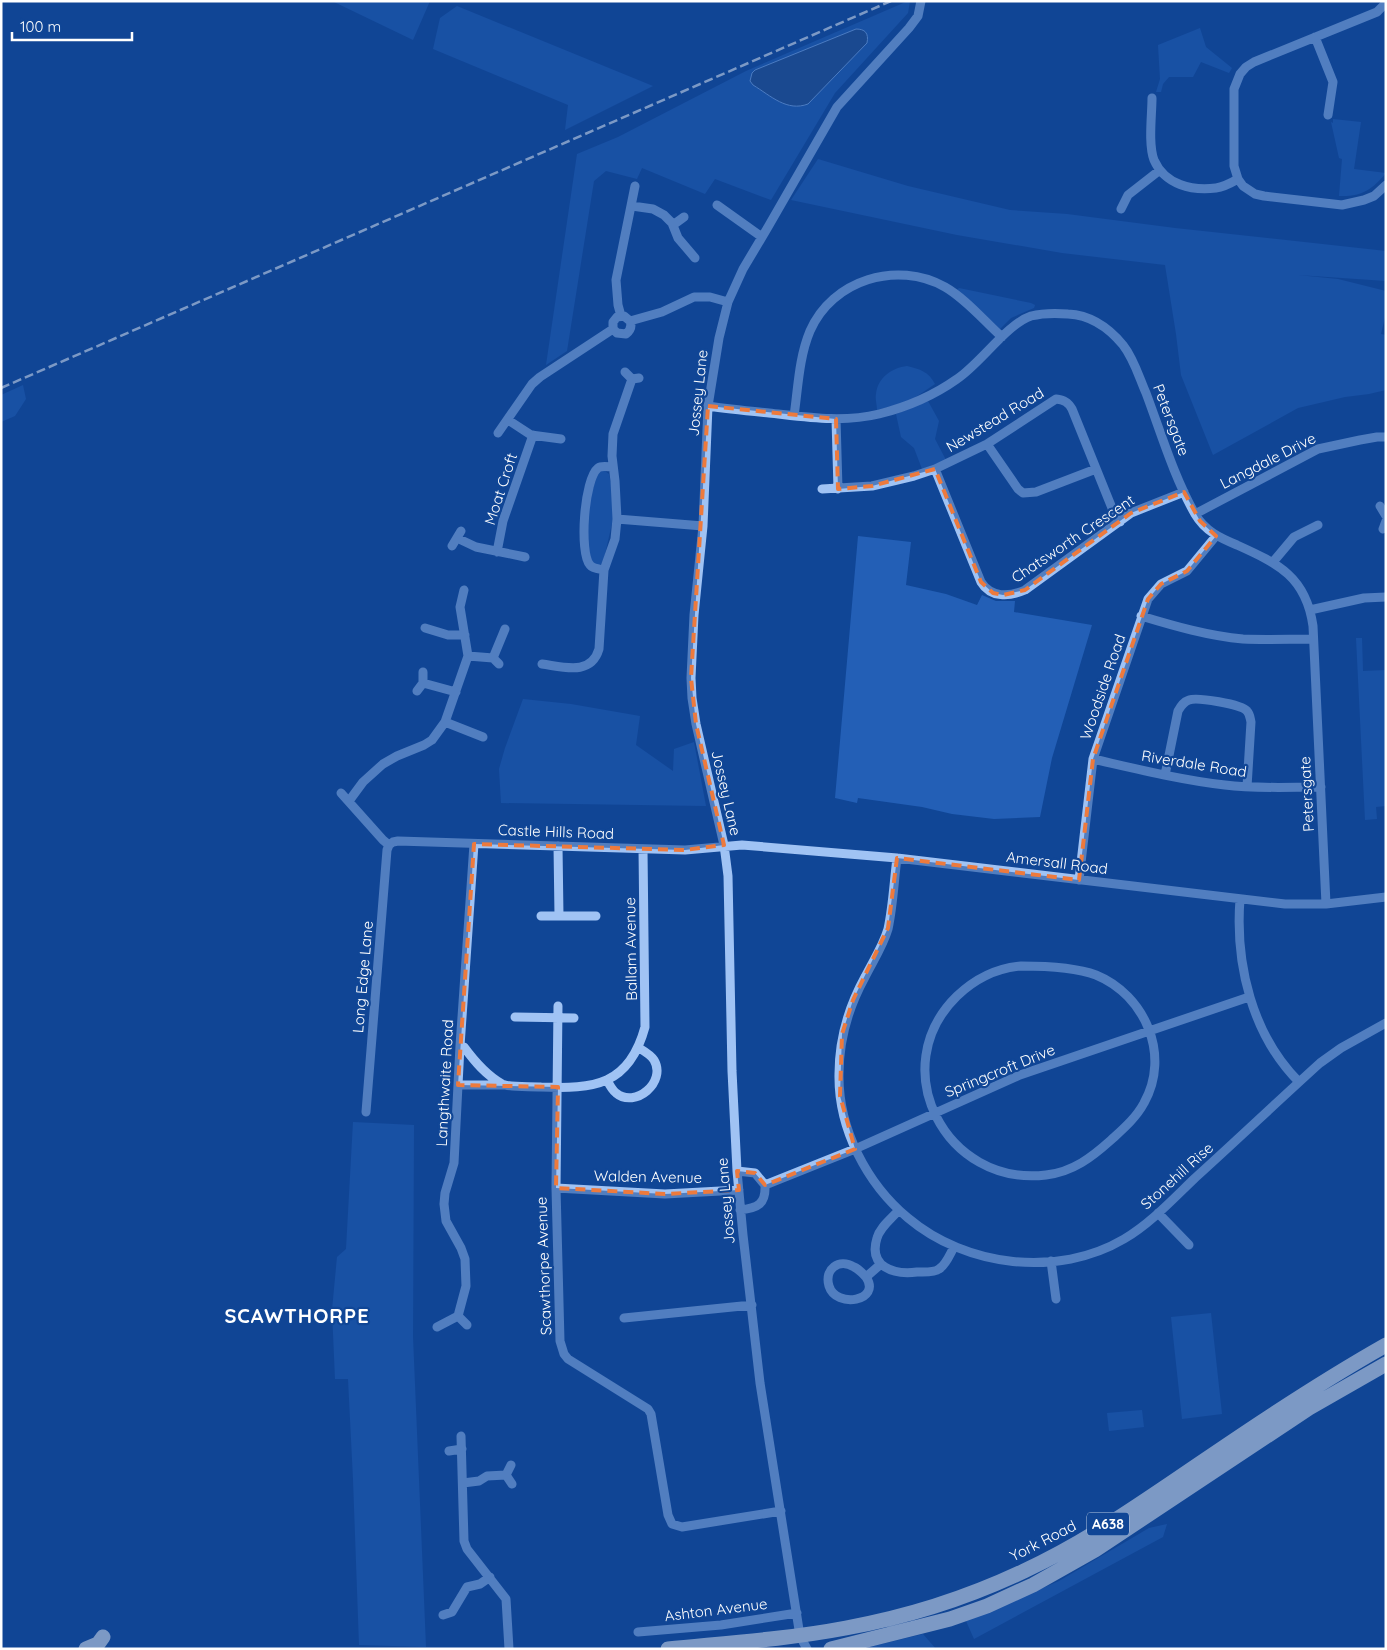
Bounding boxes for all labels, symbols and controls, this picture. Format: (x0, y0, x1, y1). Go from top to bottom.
scale bar (12, 10, 132, 42)
text: 100 m (20, 17, 61, 36)
street label: Jossey Lane (684, 349, 711, 437)
street label: Petersgate (1149, 381, 1194, 458)
street label: Newstead Road (942, 383, 1047, 456)
street label: Langdale Drive (1217, 428, 1319, 493)
street label: Moat Croft (480, 450, 521, 527)
street label: Chatsworth Crescent (1008, 490, 1138, 587)
street label: Woodside Road (1076, 631, 1130, 742)
street label: Riverdale Road (1140, 746, 1248, 781)
street label: Jossey Lane (707, 748, 746, 837)
street label: Petersgate (1295, 756, 1318, 832)
street label: Castle Hills Road (498, 820, 614, 843)
street label: Amersall Road (1005, 847, 1109, 878)
street label: Ballam Avenue (620, 897, 641, 1001)
street label: Long Edge Lane (348, 920, 377, 1034)
street label: Langthwaite Road (432, 1019, 457, 1147)
street label: Springcroft Drive (942, 1040, 1058, 1101)
street label: Stonehill Rise (1136, 1138, 1217, 1213)
street label: Jossey Lane (712, 1157, 739, 1245)
street label: Walden Avenue (594, 1166, 702, 1187)
street label: Scawthorpe Avenue (532, 1196, 555, 1336)
district label: SCAWTHORPE (224, 1303, 370, 1328)
road number: A638 (1087, 1512, 1129, 1536)
street label: York Road (1006, 1516, 1079, 1565)
street label: Ashton Avenue (663, 1594, 768, 1625)

